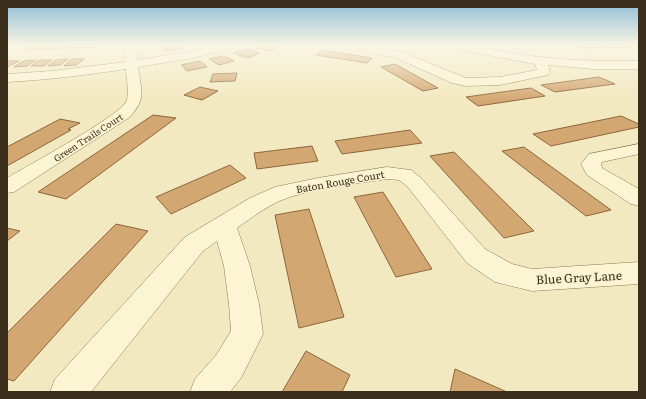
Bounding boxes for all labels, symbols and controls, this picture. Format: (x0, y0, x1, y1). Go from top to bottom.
street label: Green Trails Court (50, 109, 126, 165)
street label: Baton Rouge Court (295, 166, 385, 196)
street label: Blue Gray Lane (536, 266, 622, 288)

